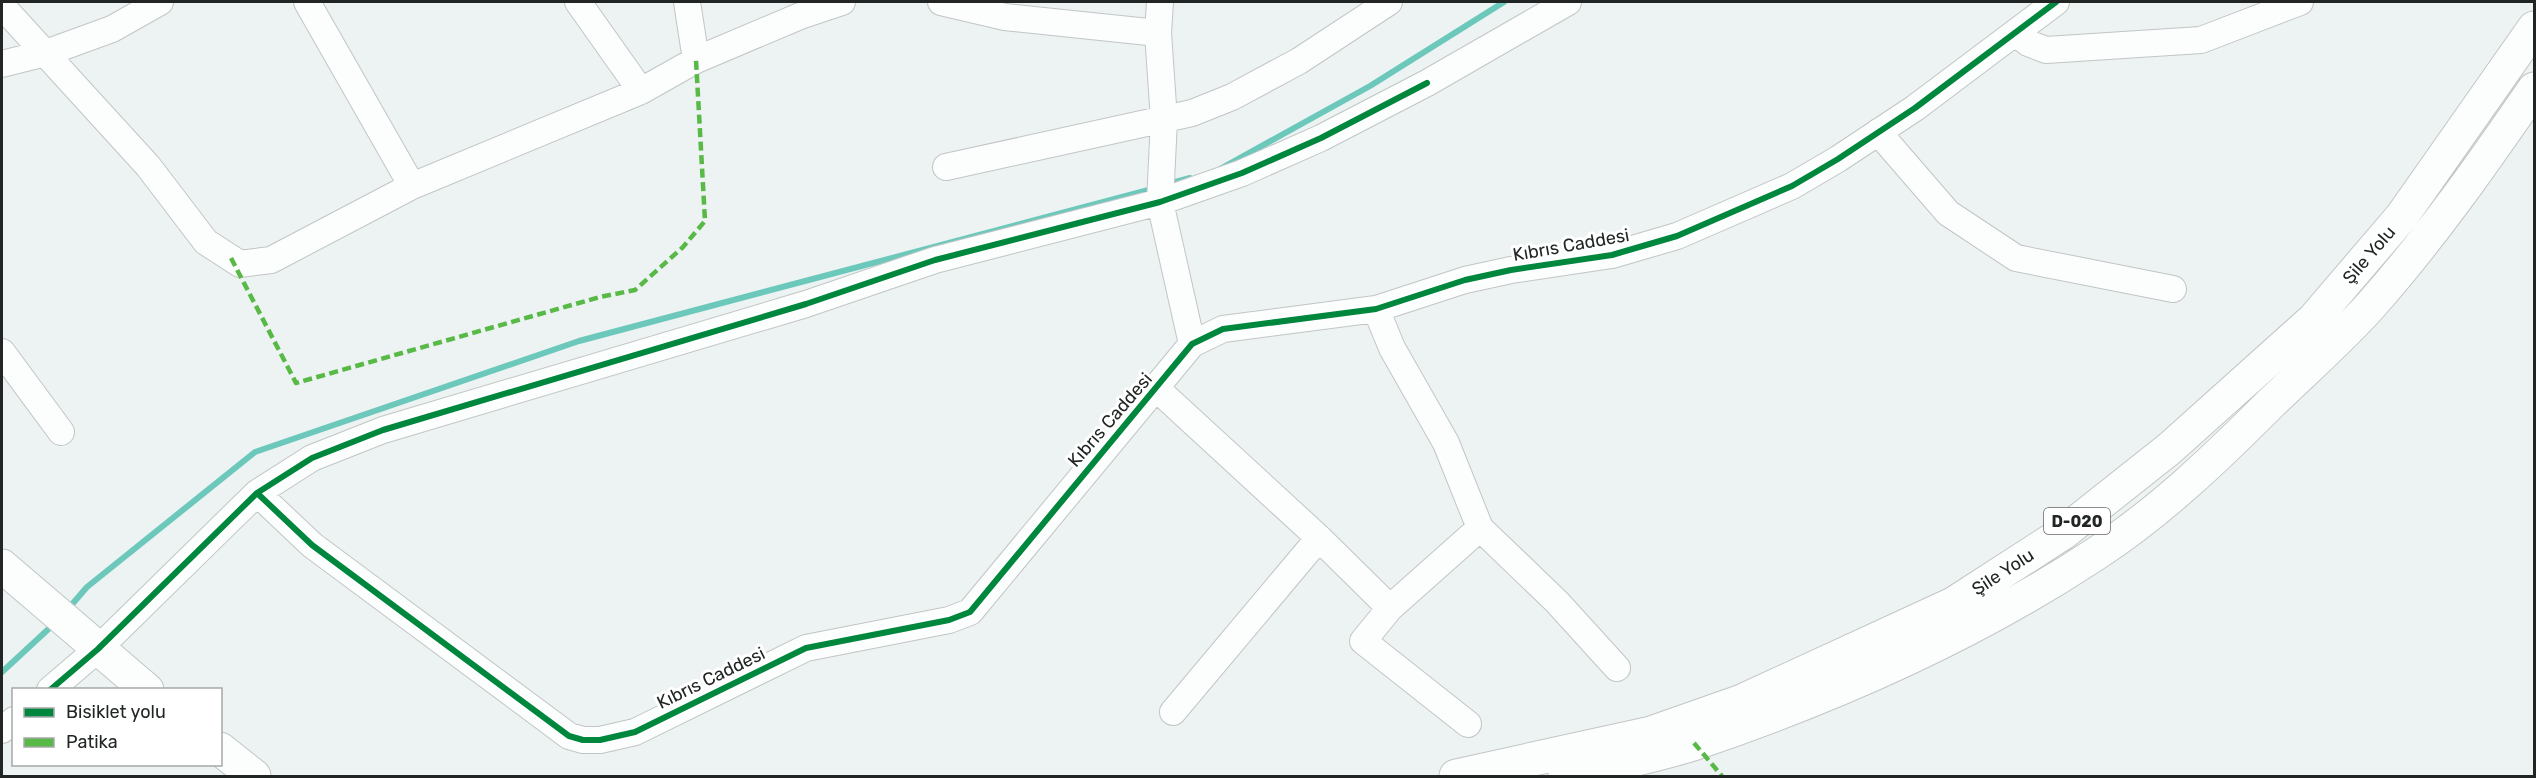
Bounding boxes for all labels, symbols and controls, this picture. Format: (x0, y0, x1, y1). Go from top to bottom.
street label: Şile Yolu (2338, 222, 2400, 288)
street label: Kıbrıs Caddesi (1511, 224, 1631, 266)
street label: Kıbrıs Caddesi (1063, 368, 1157, 472)
road number: D-020 (2044, 508, 2110, 534)
street label: Şile Yolu (1968, 544, 2038, 600)
street label: Kıbrıs Caddesi (653, 642, 769, 714)
legend (12, 688, 222, 766)
text: Bisiklet yolu (66, 701, 166, 723)
text: Patika (66, 731, 118, 753)

